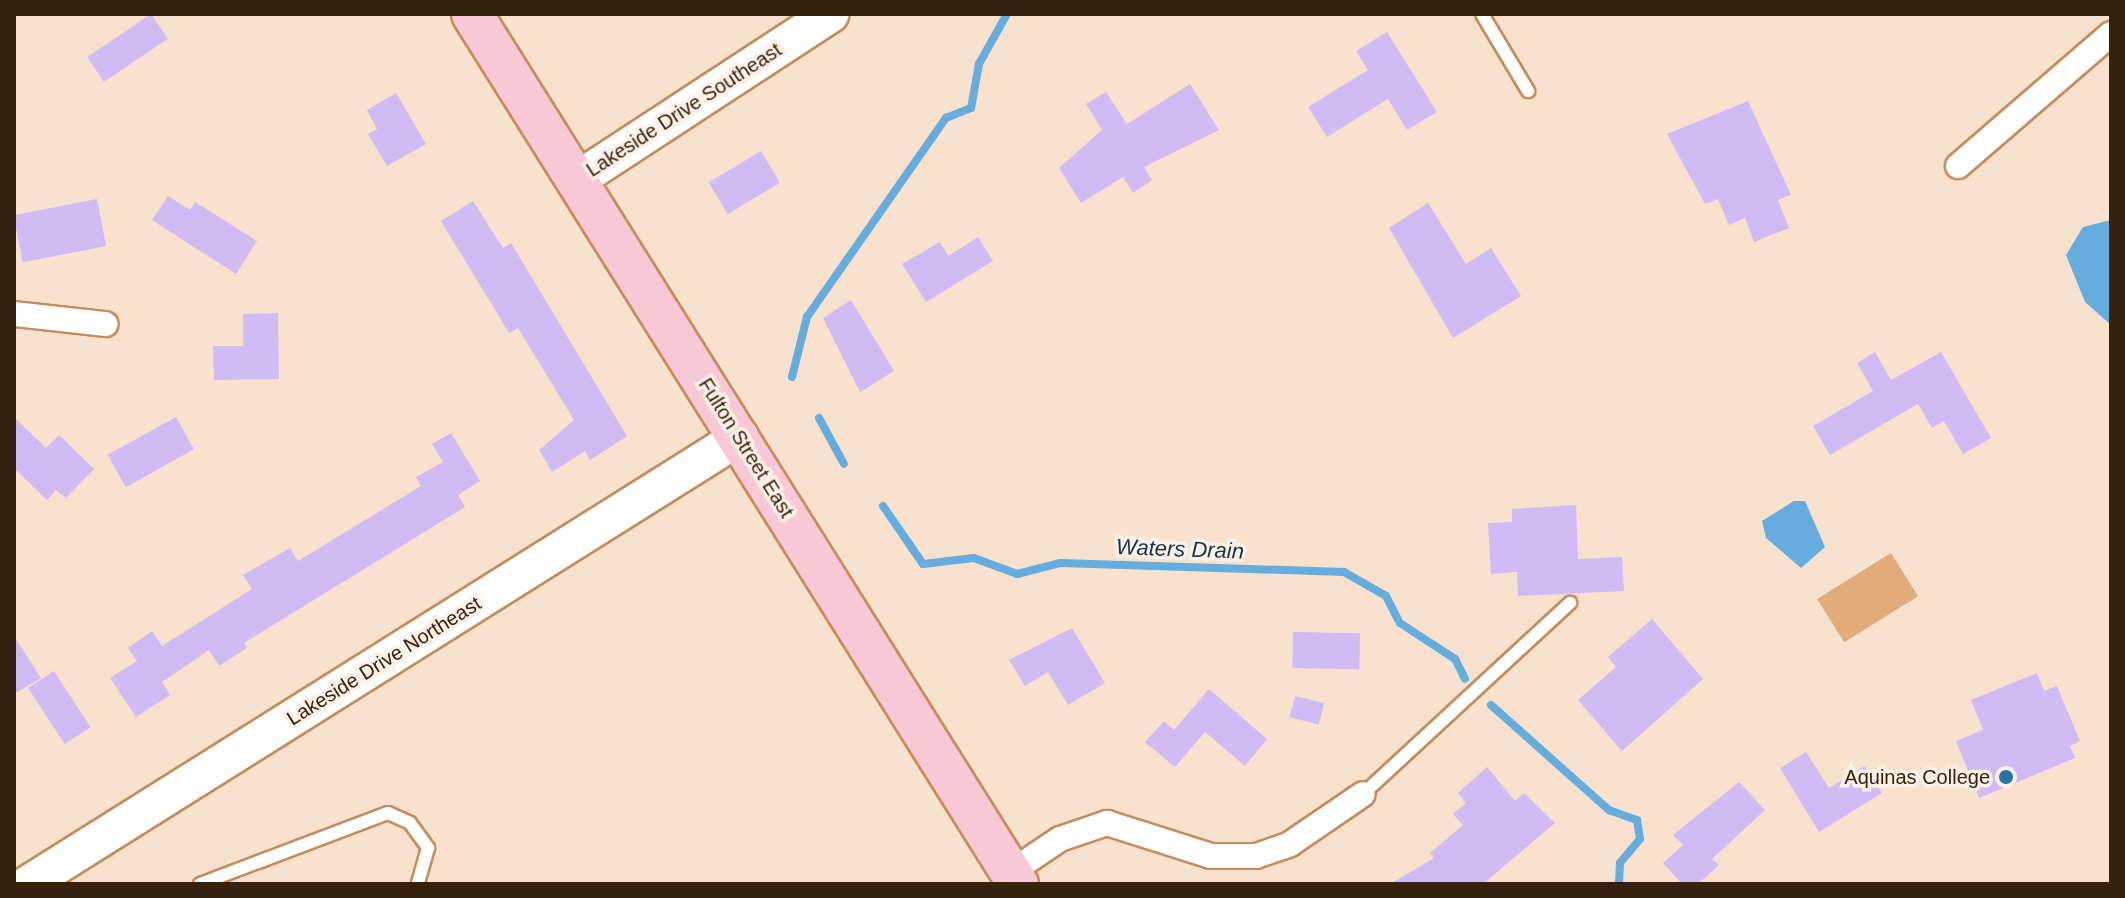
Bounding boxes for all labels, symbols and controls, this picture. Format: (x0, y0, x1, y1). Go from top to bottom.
street label: Lakeside Drive Southeast (582, 38, 786, 182)
street label: Fulton Street East (693, 374, 799, 522)
water label: Waters Drain (1116, 534, 1244, 564)
street label: Lakeside Drive Northeast (282, 591, 486, 731)
place label: Aquinas College (1844, 765, 1990, 789)
marker: Aquinas College (1997, 768, 2015, 786)

